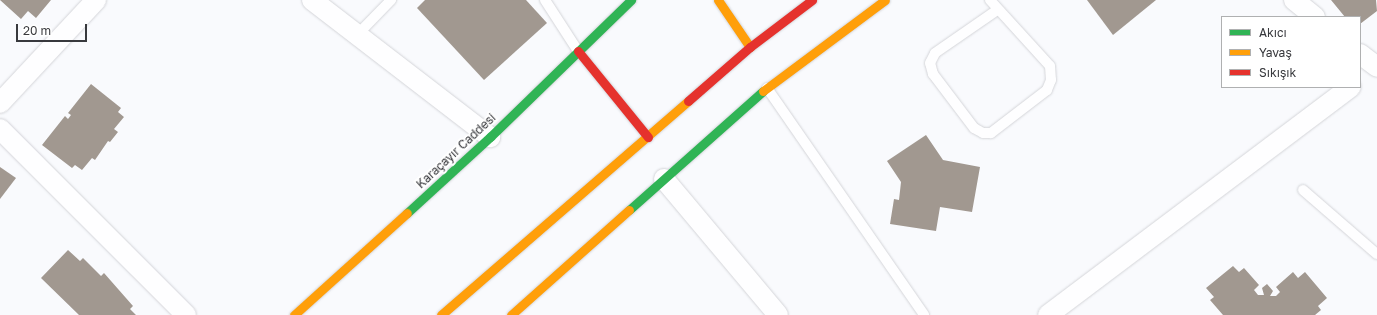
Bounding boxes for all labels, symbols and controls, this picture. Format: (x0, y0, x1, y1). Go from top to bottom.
scale bar (18, 16, 89, 42)
legend (1221, 16, 1361, 88)
text: 20 m (23, 23, 51, 38)
text: Akıcı (1259, 25, 1287, 40)
text: Yavaş (1259, 45, 1292, 60)
text: Sıkışık (1259, 65, 1296, 80)
street label: Karaçayır Caddesi (413, 111, 499, 191)

